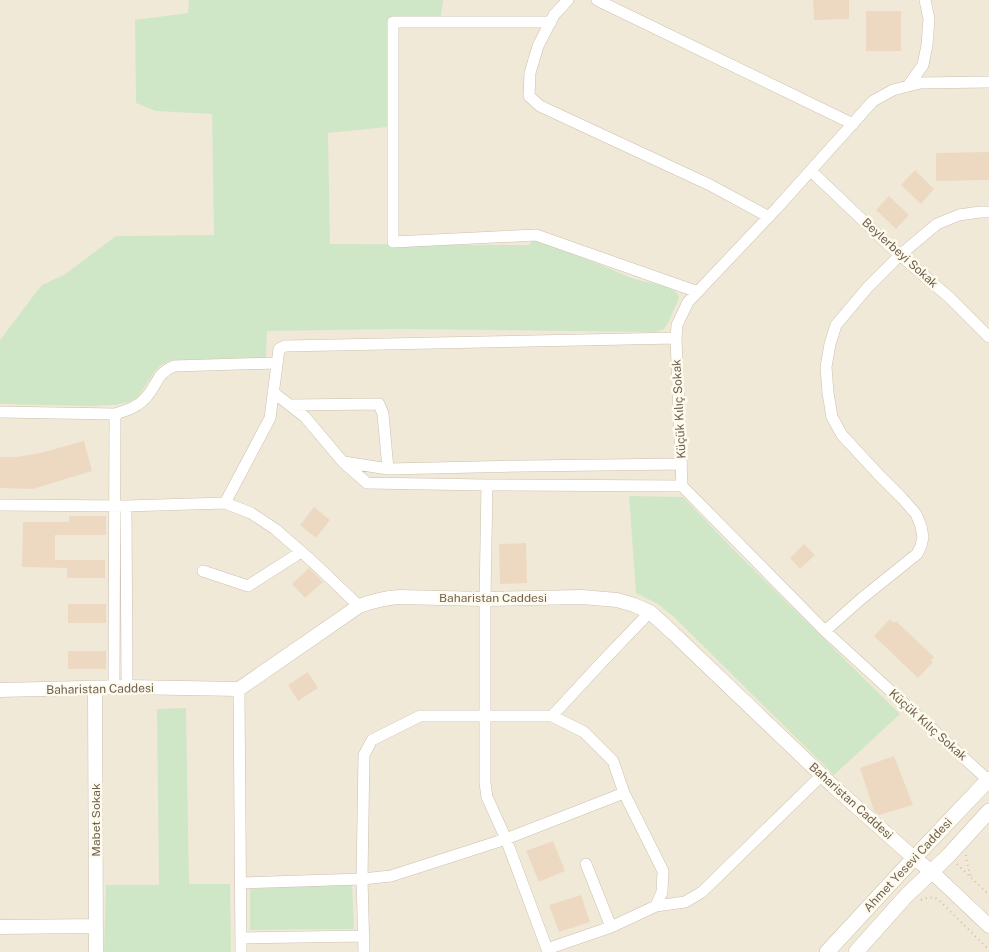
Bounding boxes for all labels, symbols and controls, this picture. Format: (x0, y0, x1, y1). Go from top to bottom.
street label: Beylerbeyi Sokak (859, 215, 941, 291)
street label: Küçük Kılıç Sokak (669, 359, 689, 459)
street label: Baharistan Caddesi (439, 591, 547, 605)
street label: Baharistan Caddesi (46, 681, 154, 697)
street label: Küçük Kılıç Sokak (886, 686, 970, 764)
street label: Baharistan Caddesi (806, 760, 896, 842)
street label: Mabet Sokak (89, 783, 103, 857)
street label: Ahmet Yesevi Caddesi (861, 815, 955, 915)

